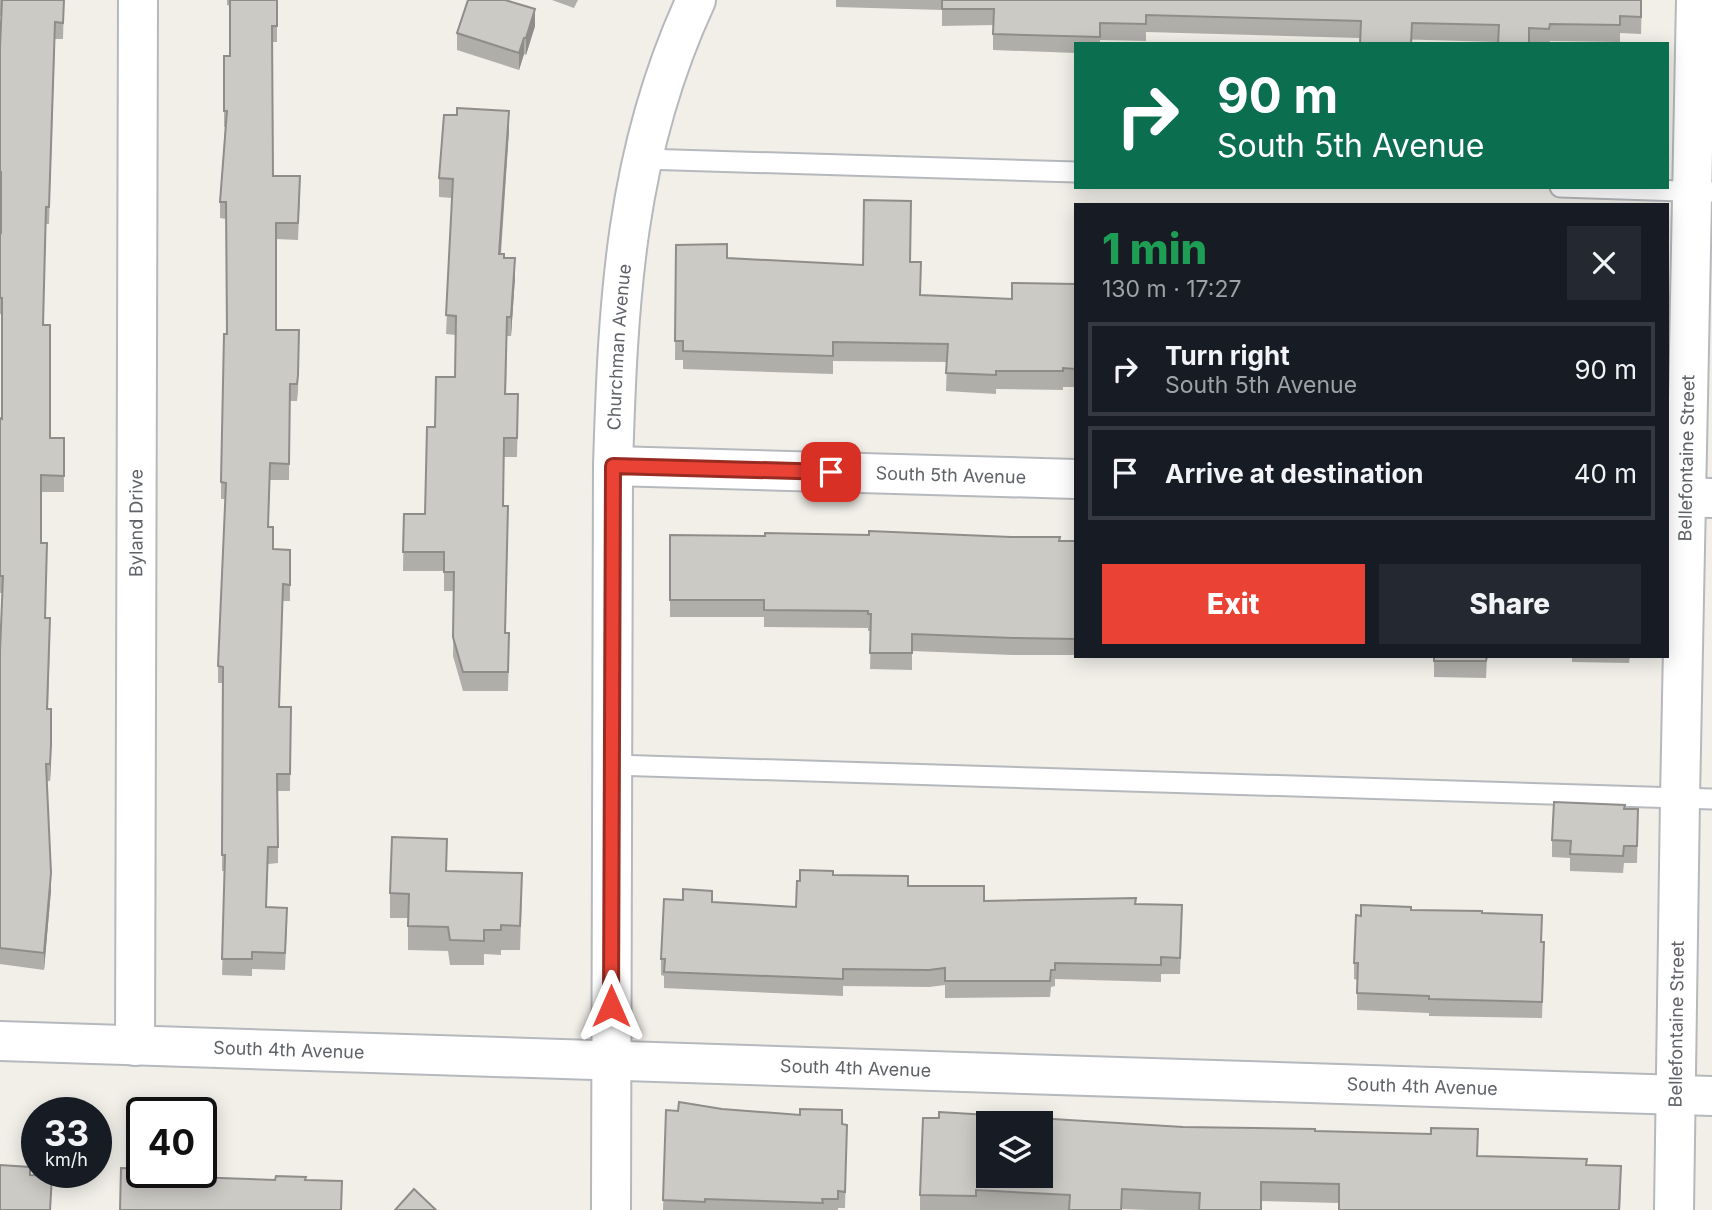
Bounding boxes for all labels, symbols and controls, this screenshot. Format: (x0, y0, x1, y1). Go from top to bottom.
text: 90 m (1217, 66, 1338, 125)
icon: right (1102, 70, 1193, 161)
text: South 5th Avenue (1217, 126, 1484, 165)
text: 1 min (1102, 223, 1207, 274)
button: close (1567, 226, 1641, 300)
street label: Churchman Avenue (603, 263, 635, 431)
text: 130 m · 17:27 (1102, 275, 1242, 303)
text: Turn right (1165, 340, 1290, 371)
icon: right (1106, 350, 1144, 388)
text: 90 m (1574, 354, 1637, 385)
text: South 5th Avenue (1165, 371, 1357, 399)
street label: Bellefontaine Street (1674, 375, 1698, 542)
pin (801, 442, 861, 502)
icon: arrive (812, 453, 850, 491)
icon: arrive (1106, 454, 1144, 492)
text: Arrive at destination (1165, 458, 1424, 489)
text: 40 m (1574, 458, 1637, 489)
street label: South 5th Avenue (875, 462, 1026, 488)
street label: Byland Drive (125, 469, 147, 577)
button: Exit (1102, 564, 1365, 644)
button: Share (1379, 564, 1641, 644)
street label: Bellefontaine Street (1664, 940, 1688, 1107)
position arrow (574, 969, 648, 1043)
street label: South 4th Avenue (213, 1037, 365, 1063)
street label: South 4th Avenue (780, 1055, 931, 1081)
street label: South 4th Avenue (1346, 1073, 1498, 1099)
speed limit sign: 40 (126, 1097, 217, 1188)
map controls (976, 1111, 1053, 1188)
button: layers (976, 1111, 1053, 1188)
text: 33 (44, 1112, 89, 1154)
text: km/h (45, 1149, 88, 1170)

